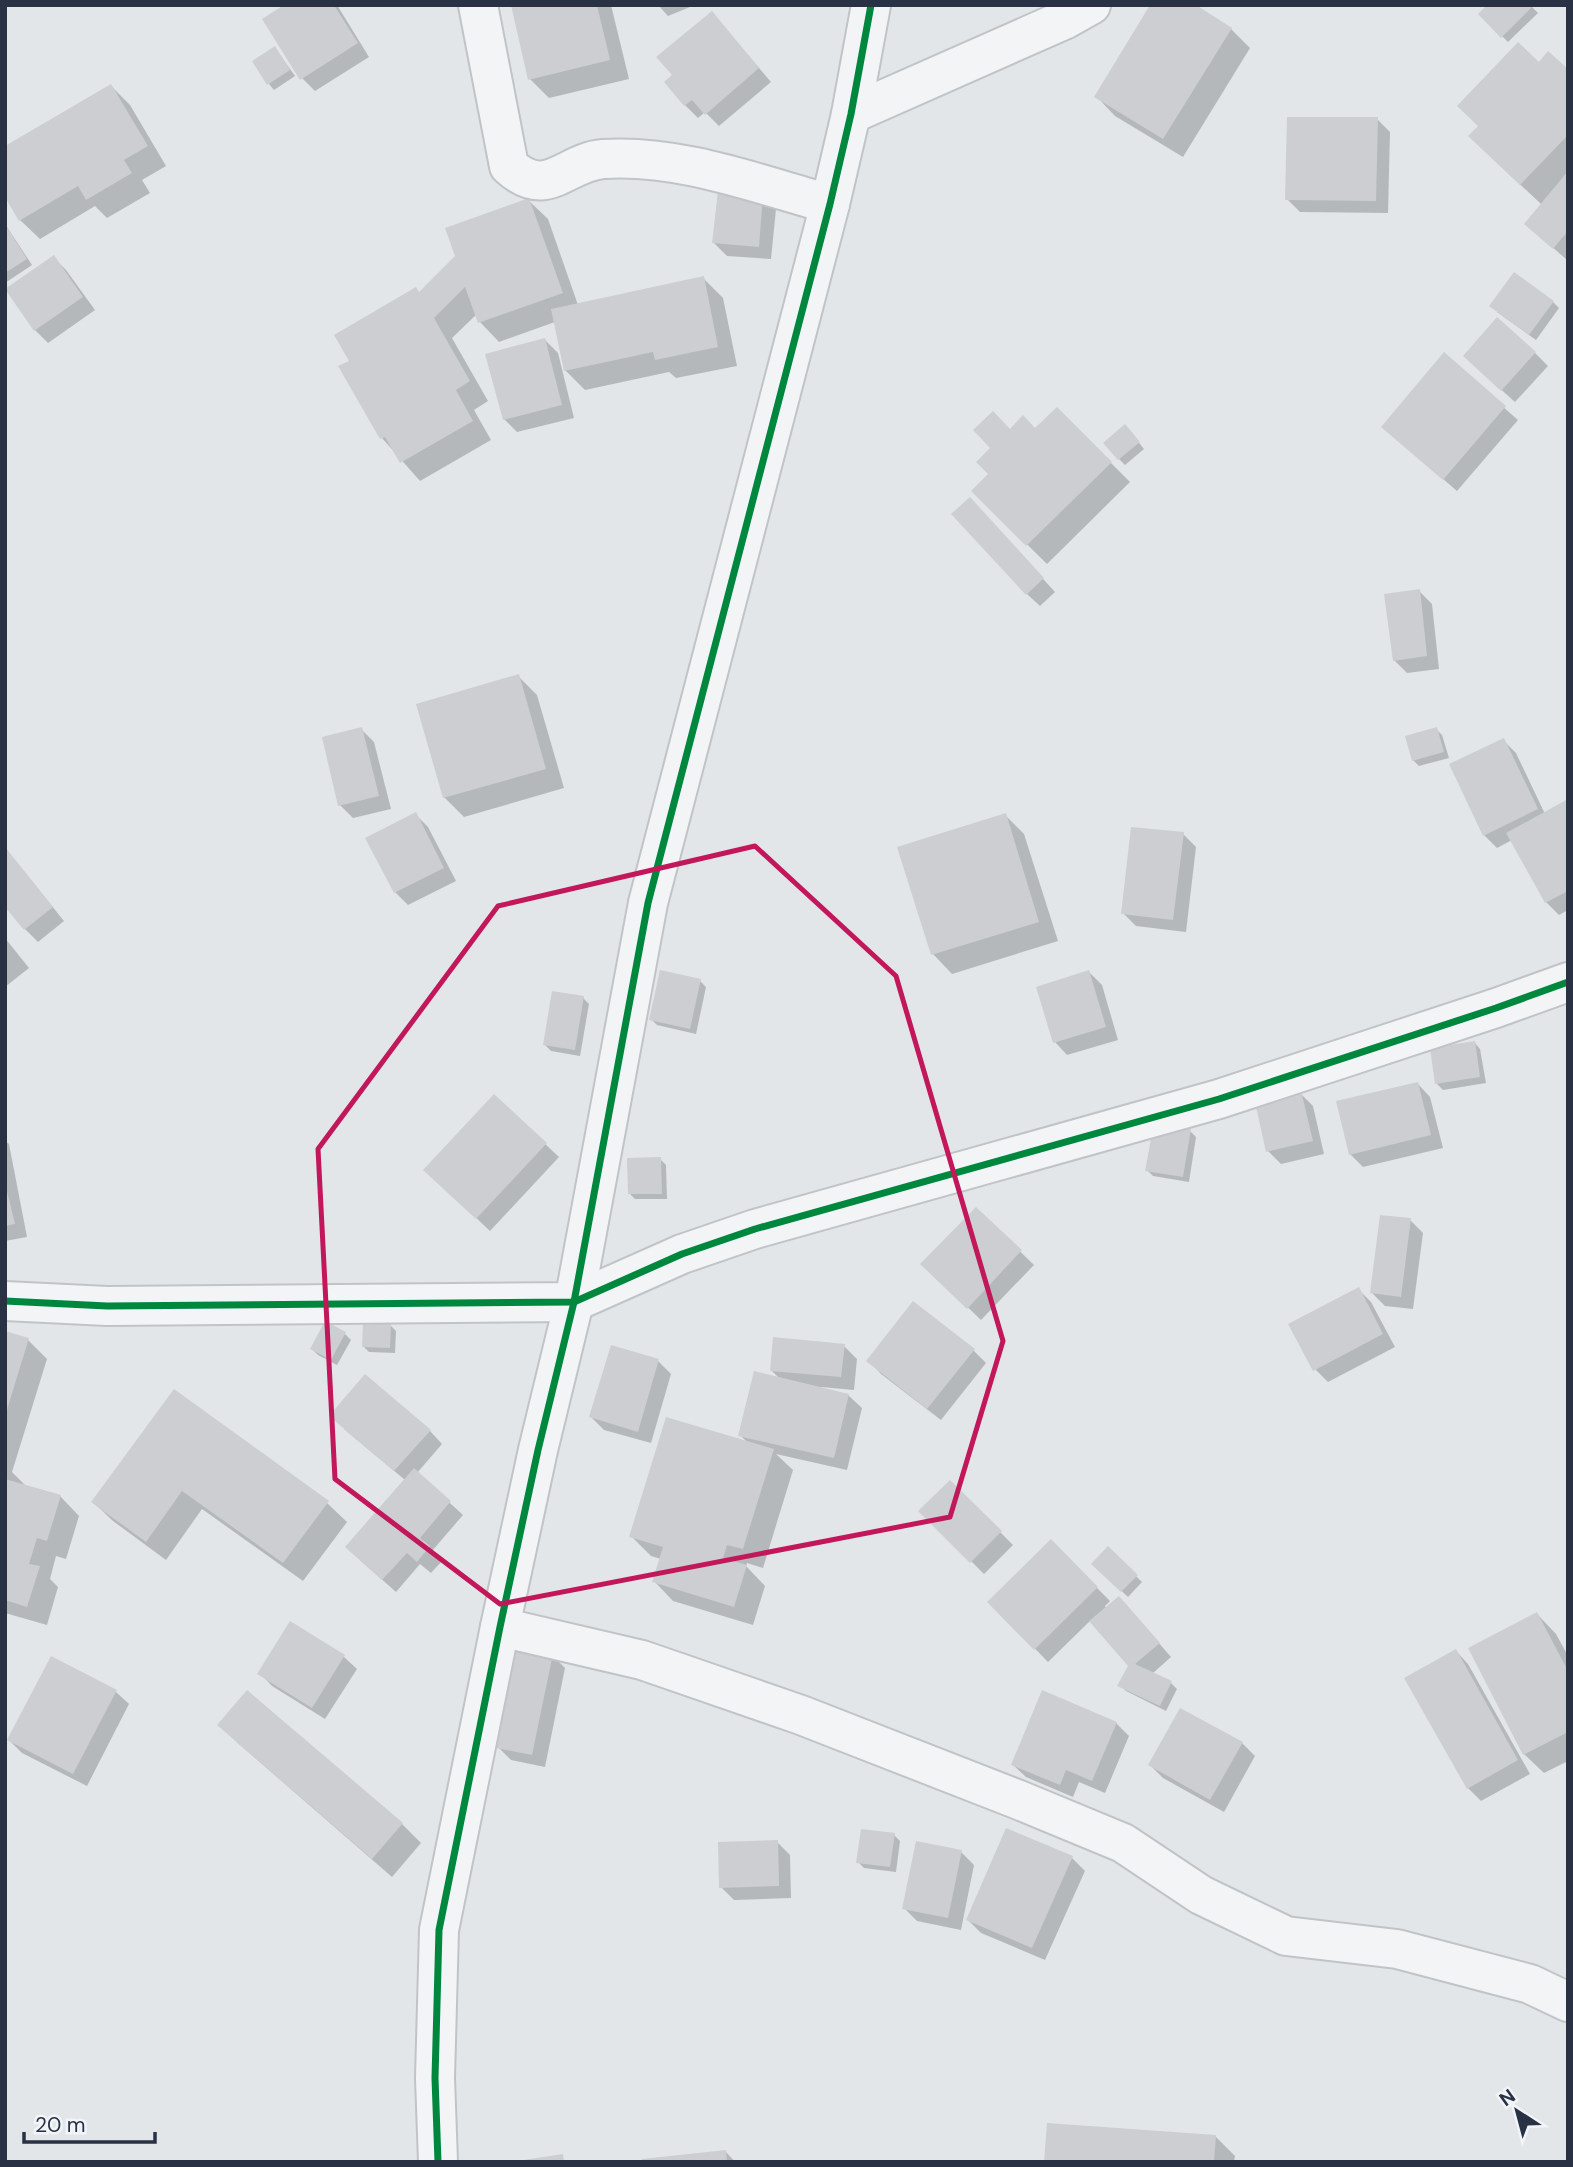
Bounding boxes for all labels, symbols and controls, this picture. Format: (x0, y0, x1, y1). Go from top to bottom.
north arrow (1482, 2076, 1552, 2146)
text: N (1494, 2083, 1520, 2112)
scale bar (24, 2100, 156, 2144)
text: 20 m (35, 2111, 86, 2139)

